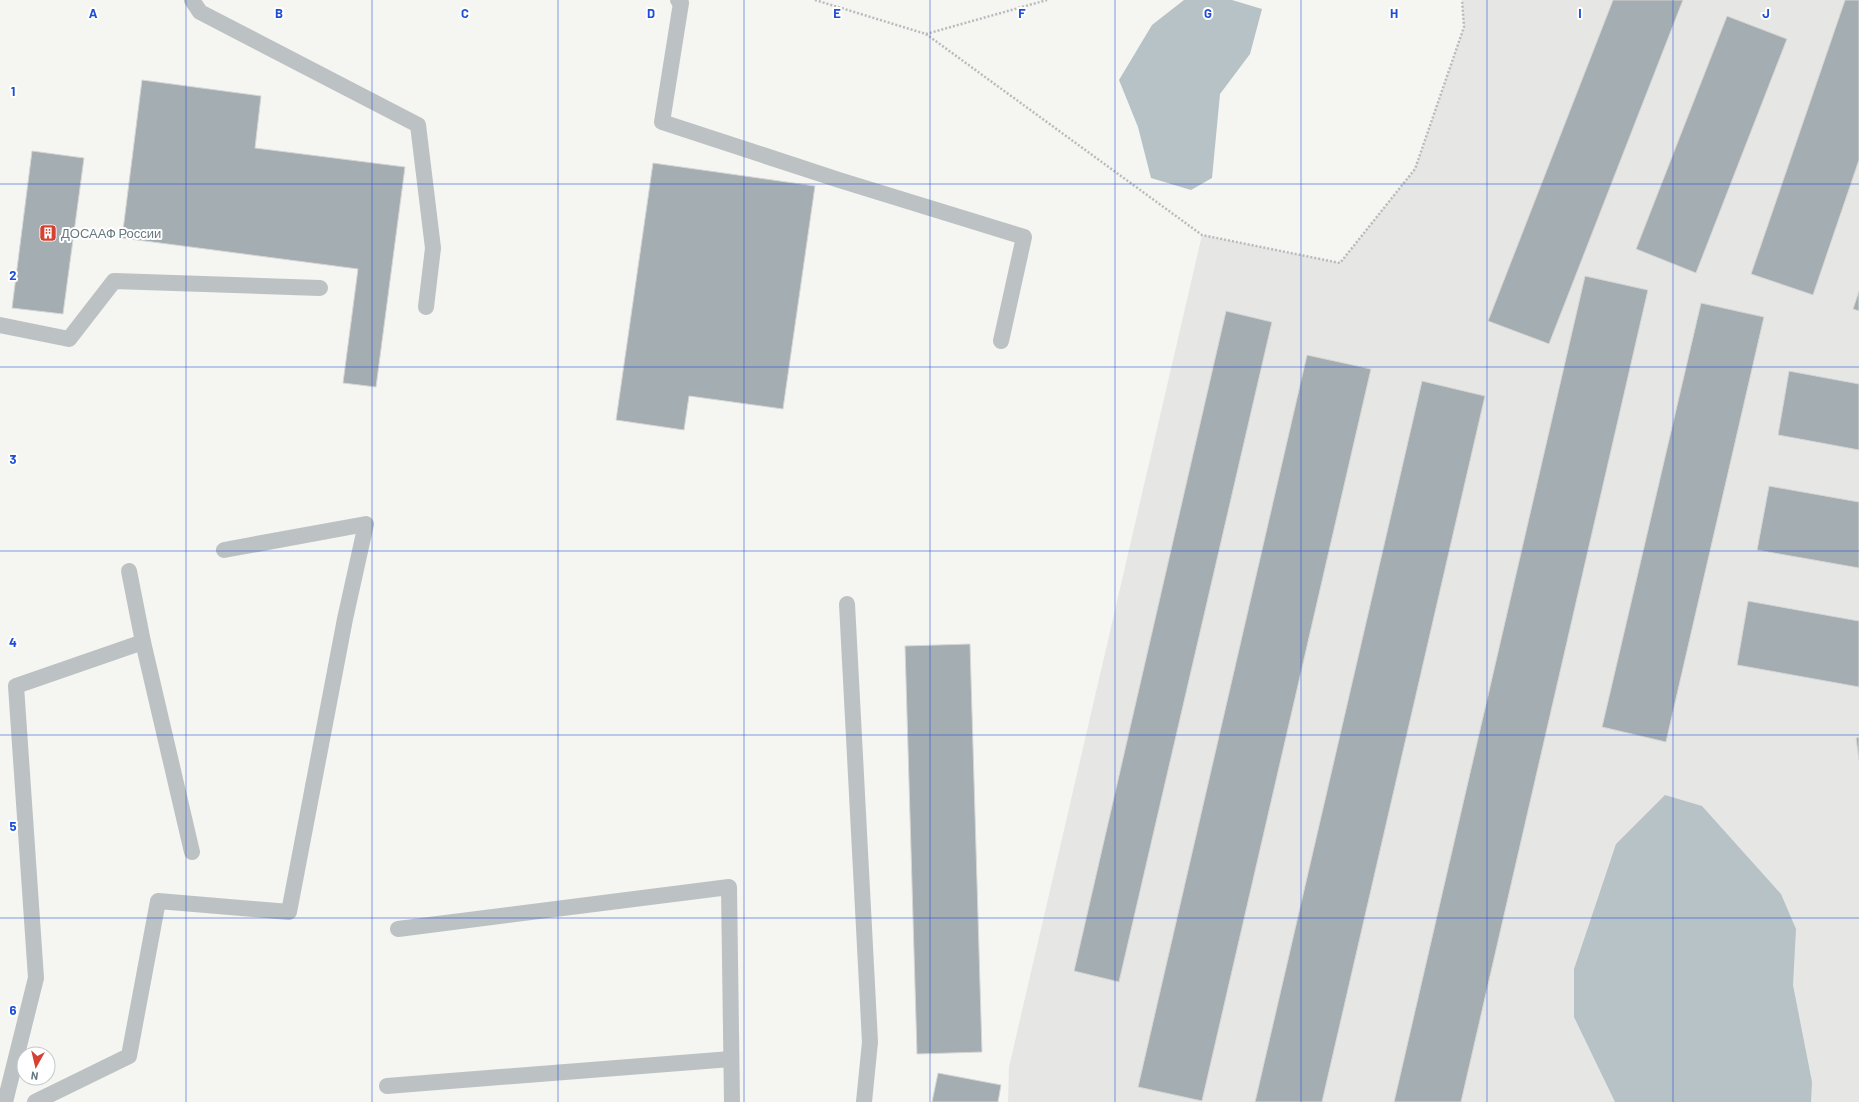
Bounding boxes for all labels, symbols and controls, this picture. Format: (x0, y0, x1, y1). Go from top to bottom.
text: A (89, 5, 98, 21)
text: B (275, 5, 283, 21)
text: C (461, 5, 469, 21)
text: D (647, 5, 655, 21)
text: E (833, 5, 841, 21)
text: F (1018, 5, 1026, 21)
text: G (1204, 5, 1212, 21)
text: H (1390, 5, 1398, 21)
text: I (1578, 5, 1582, 21)
text: J (1762, 5, 1770, 21)
text: 1 (11, 83, 15, 99)
building icon: ДОСААФ России (38, 223, 58, 243)
place label: ДОСААФ России (61, 225, 161, 241)
text: 2 (9, 267, 17, 283)
text: 3 (9, 451, 17, 467)
text: 4 (9, 634, 17, 650)
text: 5 (9, 818, 17, 834)
text: 6 (10, 1002, 17, 1018)
north arrow (16, 1046, 56, 1086)
text: N (30, 1069, 39, 1083)

